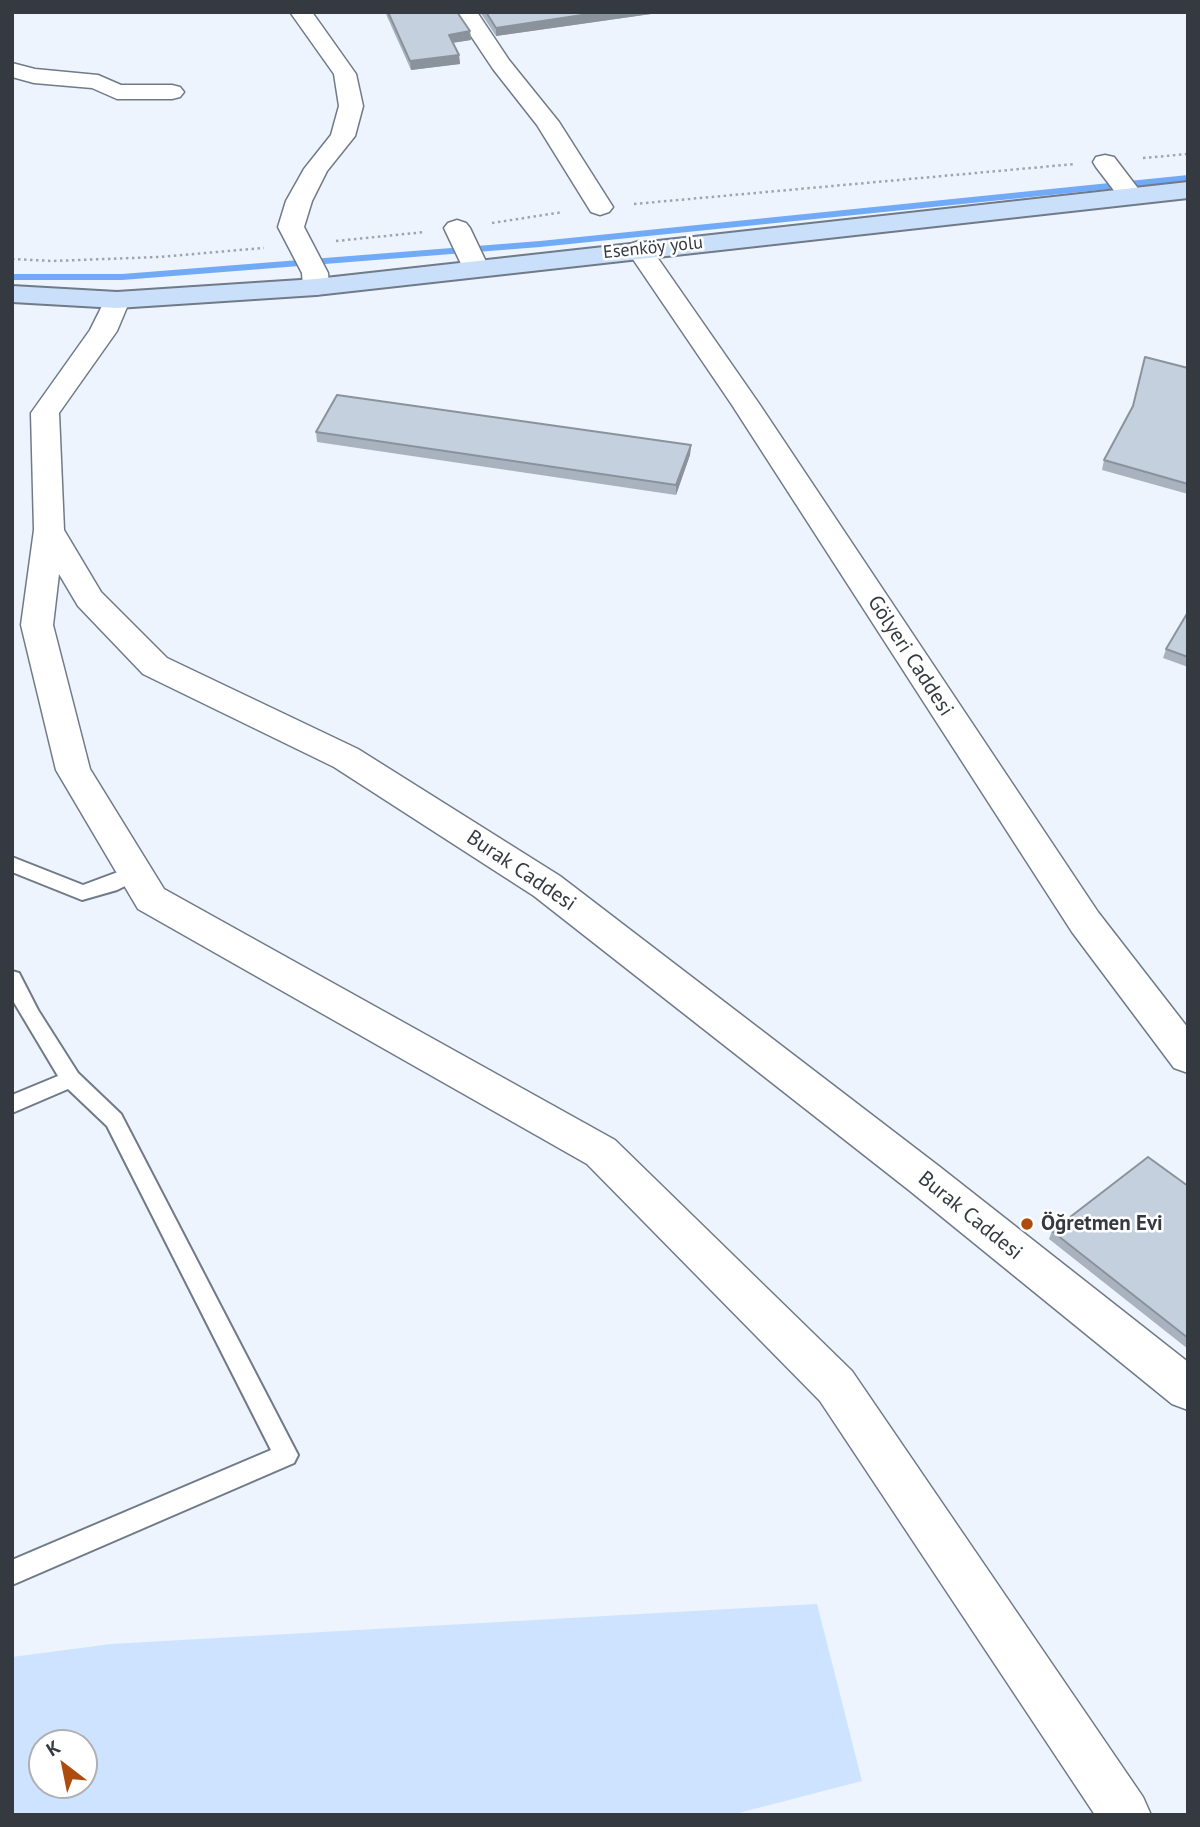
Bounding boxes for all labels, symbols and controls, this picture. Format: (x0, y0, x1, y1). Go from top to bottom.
street label: Esenköy yolu (602, 232, 704, 264)
street label: Gölyeri Caddesi (862, 591, 958, 721)
street label: Burak Caddesi (461, 825, 581, 917)
street label: Burak Caddesi (913, 1166, 1027, 1266)
place label: Öğretmen Evi (1041, 1211, 1163, 1237)
marker: Öğretmen Evi (1019, 1216, 1035, 1232)
north arrow (28, 1729, 98, 1799)
text: K (42, 1735, 64, 1761)

